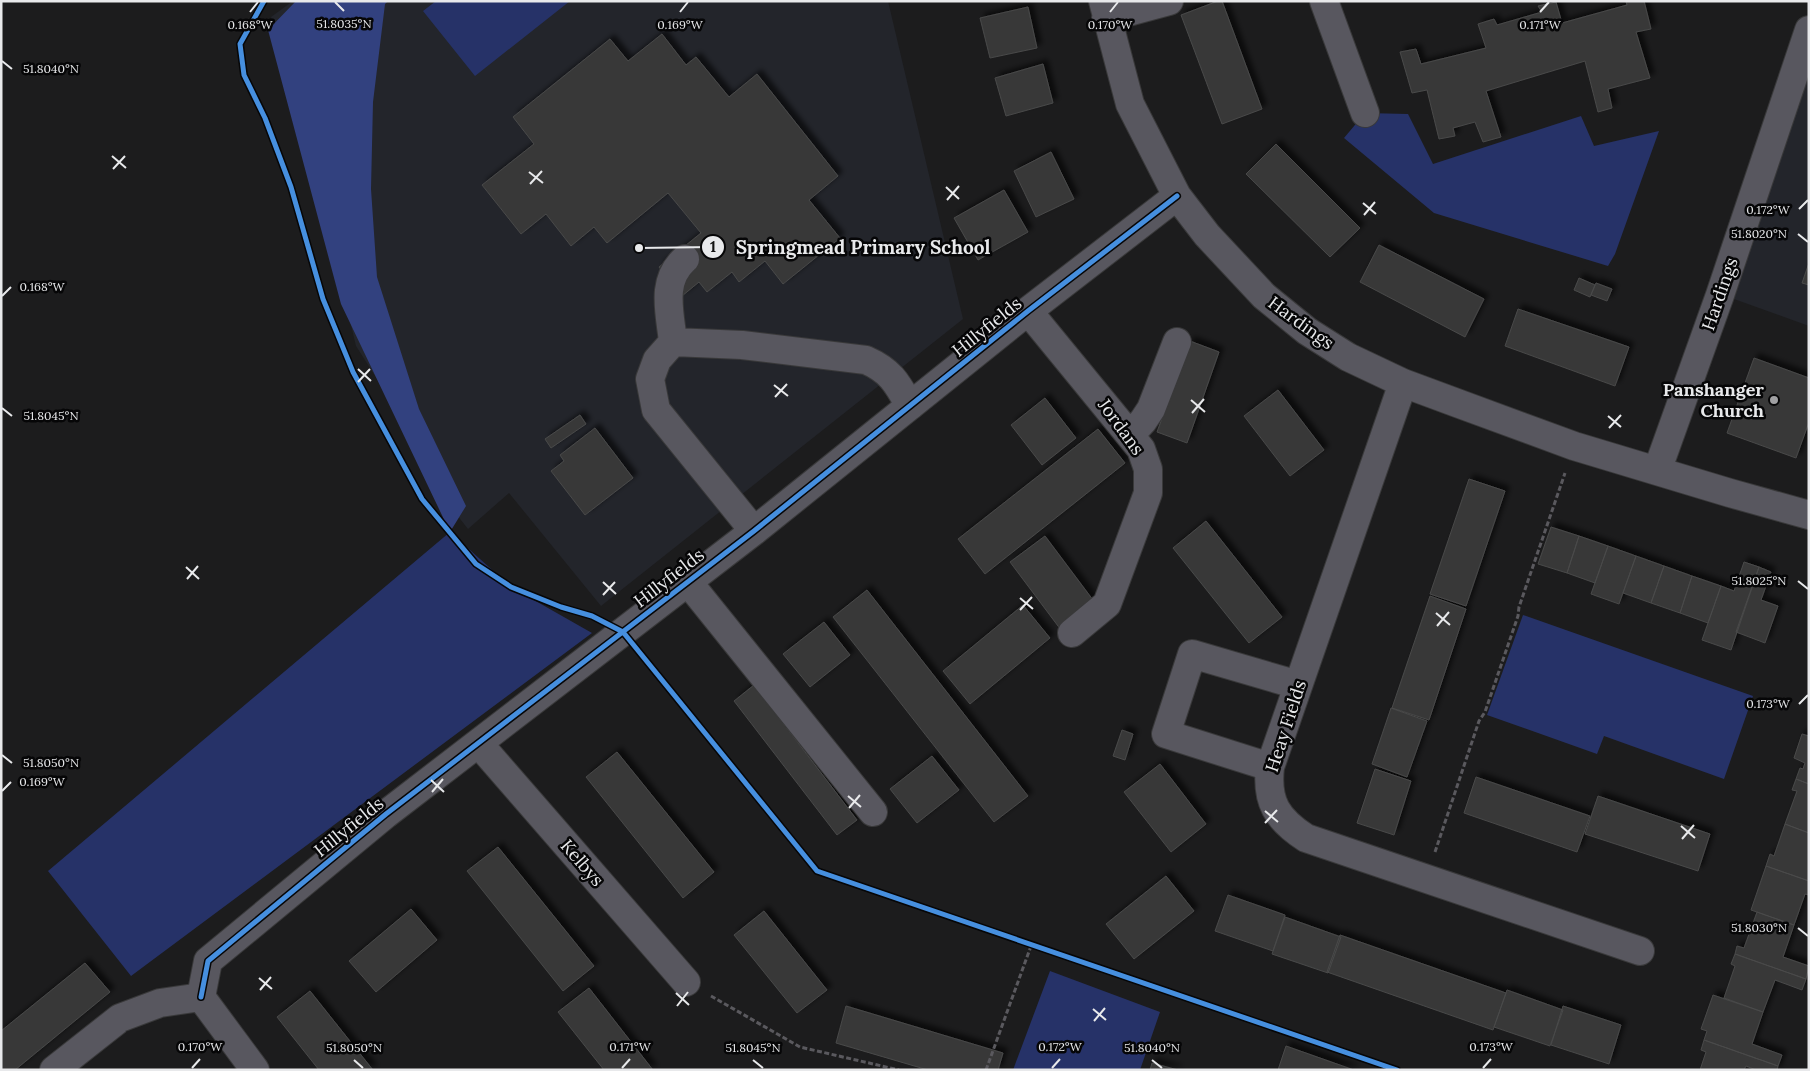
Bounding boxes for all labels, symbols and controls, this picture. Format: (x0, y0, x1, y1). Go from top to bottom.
text: 51.8035°N (316, 16, 372, 31)
text: 0.168°W (227, 17, 274, 32)
text: 0.169°W (657, 17, 704, 32)
text: 0.170°W (1088, 17, 1133, 32)
text: 0.171°W (1519, 17, 1562, 32)
text: 51.8040°N (23, 61, 79, 76)
text: 0.172°W (1746, 202, 1791, 217)
text: 51.8020°N (1731, 226, 1787, 241)
callout: Springmead Primary School (701, 230, 1000, 264)
text: Springmead Primary School (736, 235, 990, 259)
text: 1 (710, 237, 716, 256)
street label: Hardings (1696, 254, 1743, 333)
text: 0.168°W (19, 279, 66, 294)
street label: Hardings (1264, 291, 1339, 354)
street label: Hillyfields (947, 292, 1026, 362)
place label: Panshanger Church (1663, 378, 1764, 422)
street label: Jordans (1093, 393, 1150, 459)
marker: Panshanger Church (1768, 394, 1780, 406)
text: 51.8045°N (23, 408, 79, 423)
street label: Hillyfields (629, 543, 709, 612)
text: 51.8025°N (1732, 573, 1786, 588)
street label: Heay Fields (1260, 677, 1311, 775)
text: 0.173°W (1746, 696, 1791, 711)
text: 51.8050°N (23, 755, 79, 770)
text: 0.169°W (19, 774, 66, 789)
street label: Hillyfields (309, 792, 388, 862)
street label: Kelbys (556, 834, 609, 891)
text: 51.8030°N (1731, 920, 1787, 935)
text: 0.170°W (178, 1039, 223, 1054)
text: 0.171°W (609, 1039, 652, 1054)
text: 0.172°W (1038, 1039, 1083, 1054)
text: 0.173°W (1469, 1039, 1514, 1054)
text: 51.8050°N (326, 1040, 382, 1055)
text: 51.8045°N (725, 1040, 781, 1055)
text: 51.8040°N (1124, 1040, 1180, 1055)

